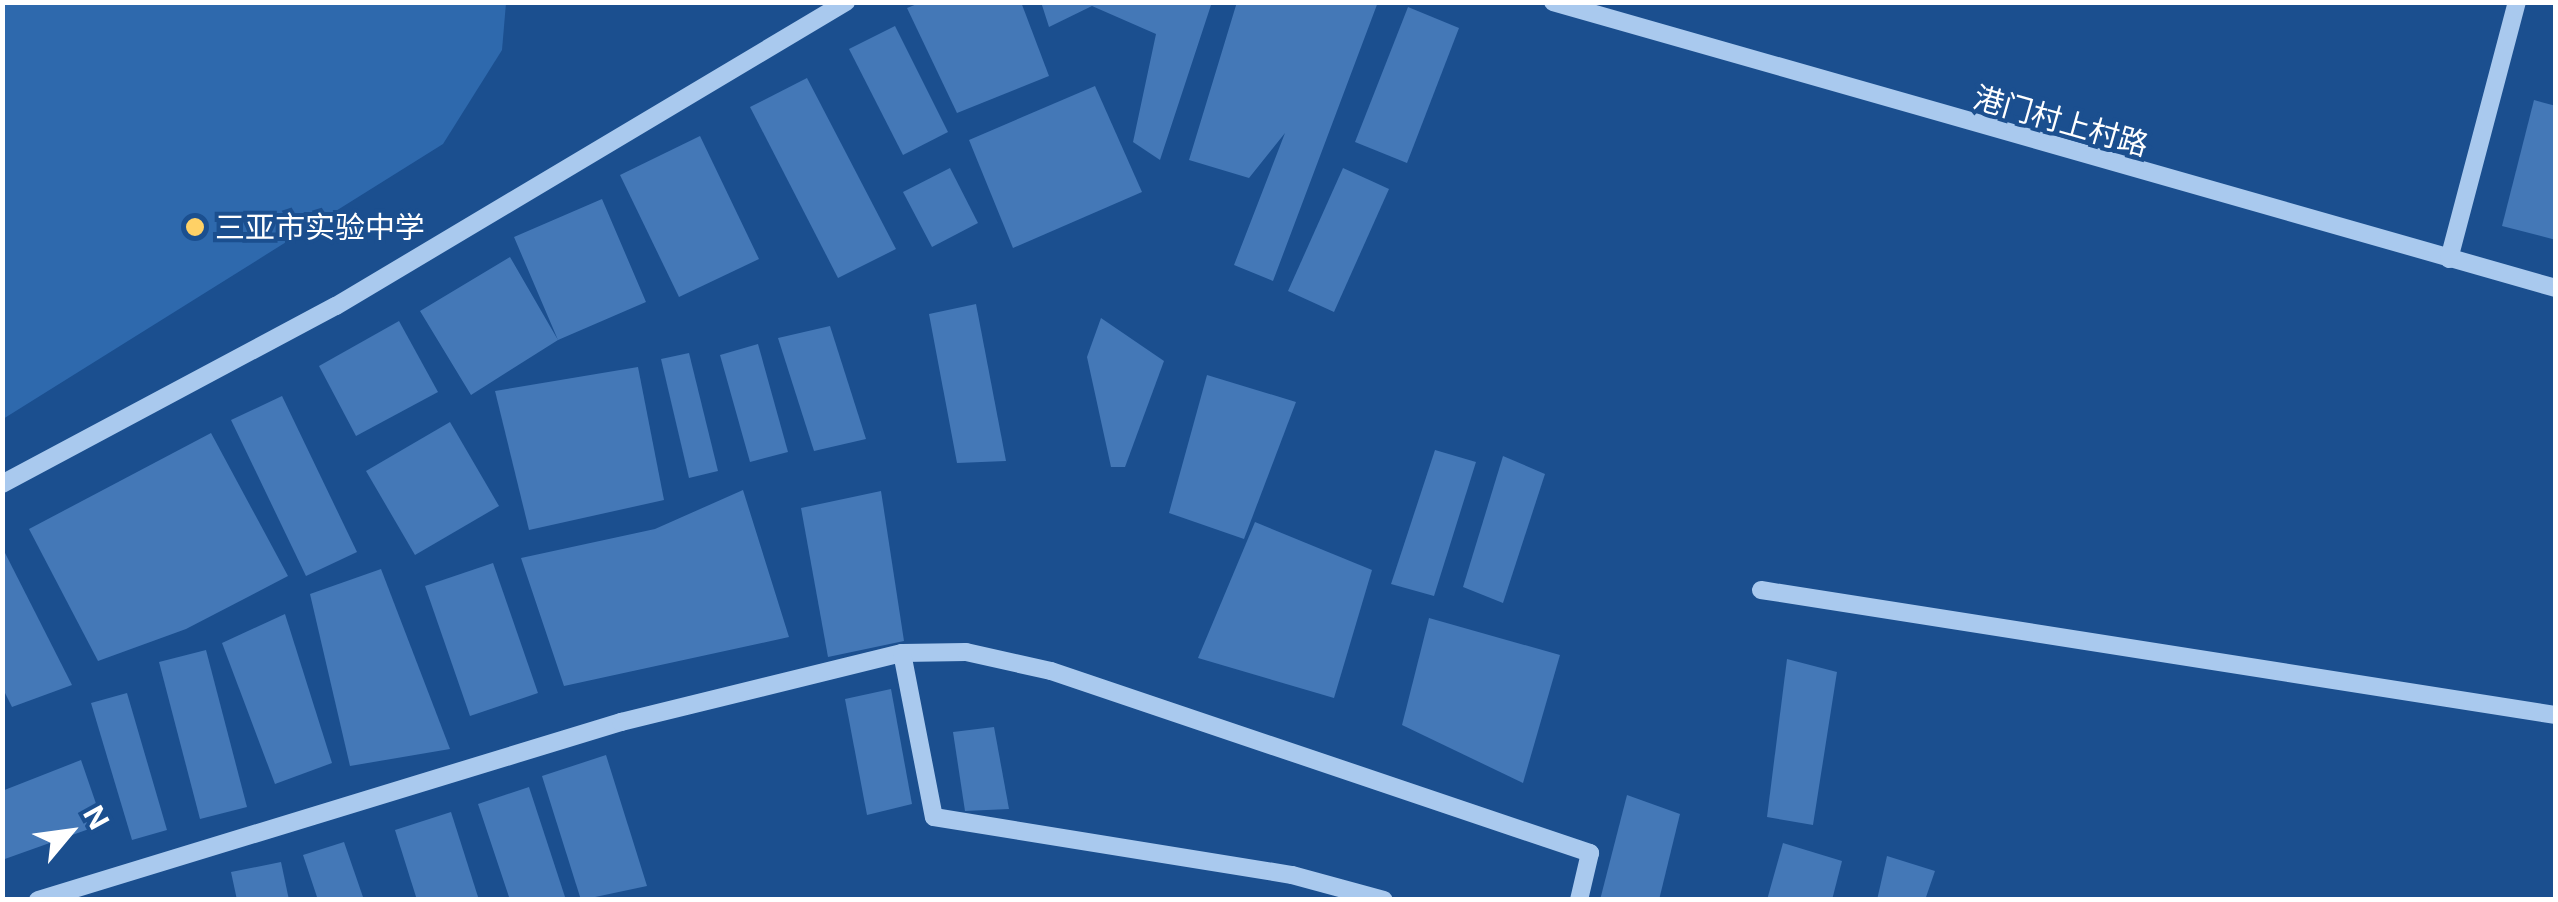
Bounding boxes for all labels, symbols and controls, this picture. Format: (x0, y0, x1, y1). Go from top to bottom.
street label: 港门村上村路 (1970, 79, 2152, 163)
place label: 三亚市实验中学 (215, 209, 425, 245)
marker: 三亚市实验中学 (184, 216, 206, 238)
north arrow (20, 782, 120, 882)
text: N (76, 800, 116, 835)

